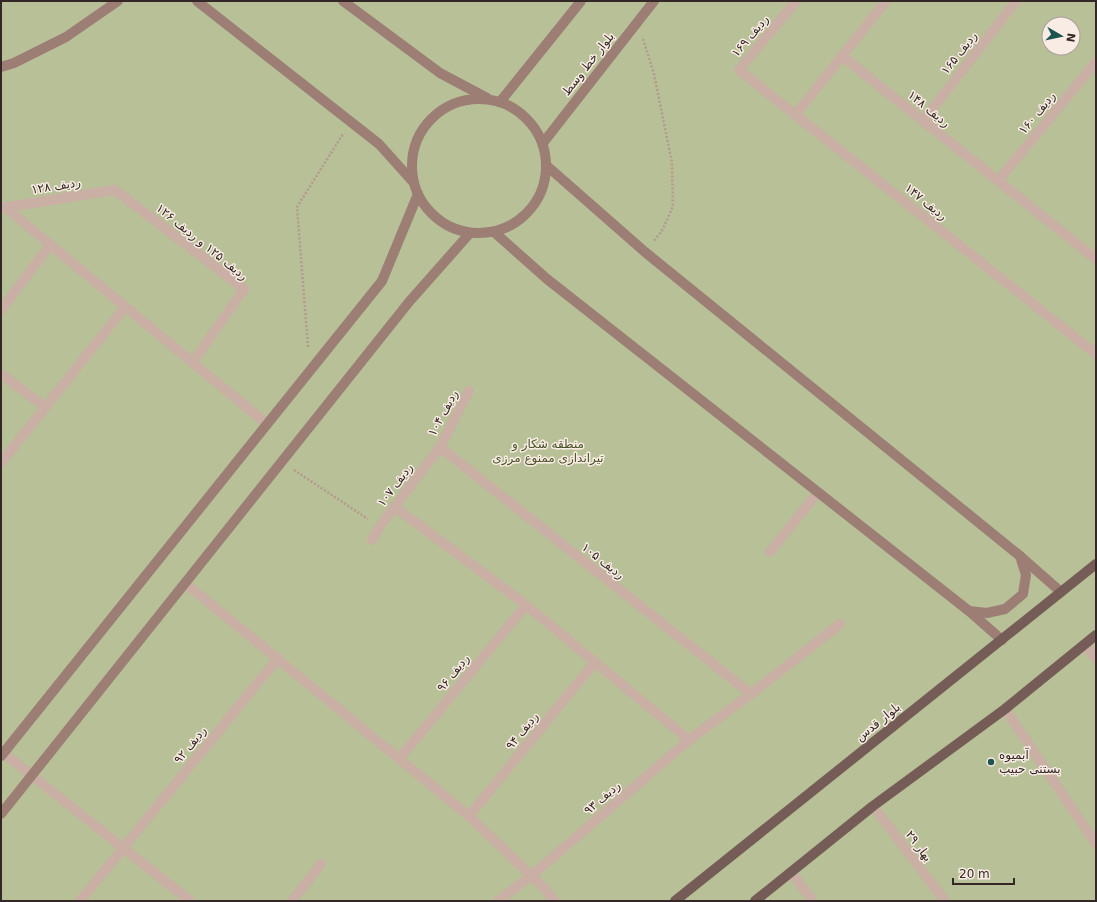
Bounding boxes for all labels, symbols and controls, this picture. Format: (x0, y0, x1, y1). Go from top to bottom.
street label: ردیف ۱۶۹ (729, 12, 772, 60)
north arrow (1041, 16, 1081, 56)
street label: ردیف ۱۶۵ (938, 29, 981, 78)
street label: بلوار خط وسط (559, 30, 618, 99)
text: N (1063, 32, 1078, 43)
street label: ردیف ۱۴۸ (905, 88, 953, 131)
street label: ردیف ۱۶۰ (1016, 89, 1059, 137)
street label: ردیف ۱۲۸ (30, 175, 82, 198)
street label: ردیف ۱۴۷ (902, 181, 950, 224)
street label: ردیف ۱۲۵ و ردیف ۱۲۶ (153, 201, 251, 284)
street label: ردیف ۱۰۴ (425, 387, 462, 439)
park label: منطقه شکار و تیراندازی ممنوع مرزی (492, 437, 604, 466)
street label: ردیف ۱۰۷ (374, 461, 417, 510)
street label: ردیف ۱۰۵ (578, 540, 627, 583)
street label: ردیف ۹۶ (434, 651, 473, 695)
street label: بلوار قدس (853, 700, 904, 745)
street label: ردیف ۹۴ (503, 709, 542, 753)
street label: ردیف ۹۲ (171, 723, 210, 767)
place label: آبمیوه بستنی حبیب (999, 747, 1061, 776)
marker: آبمیوه بستنی حبیب (986, 757, 996, 767)
street label: ردیف ۹۳ (581, 778, 624, 818)
street label: بهار ۲۹ (902, 828, 935, 865)
scale bar (953, 860, 1014, 886)
text: 20 m (959, 867, 990, 881)

